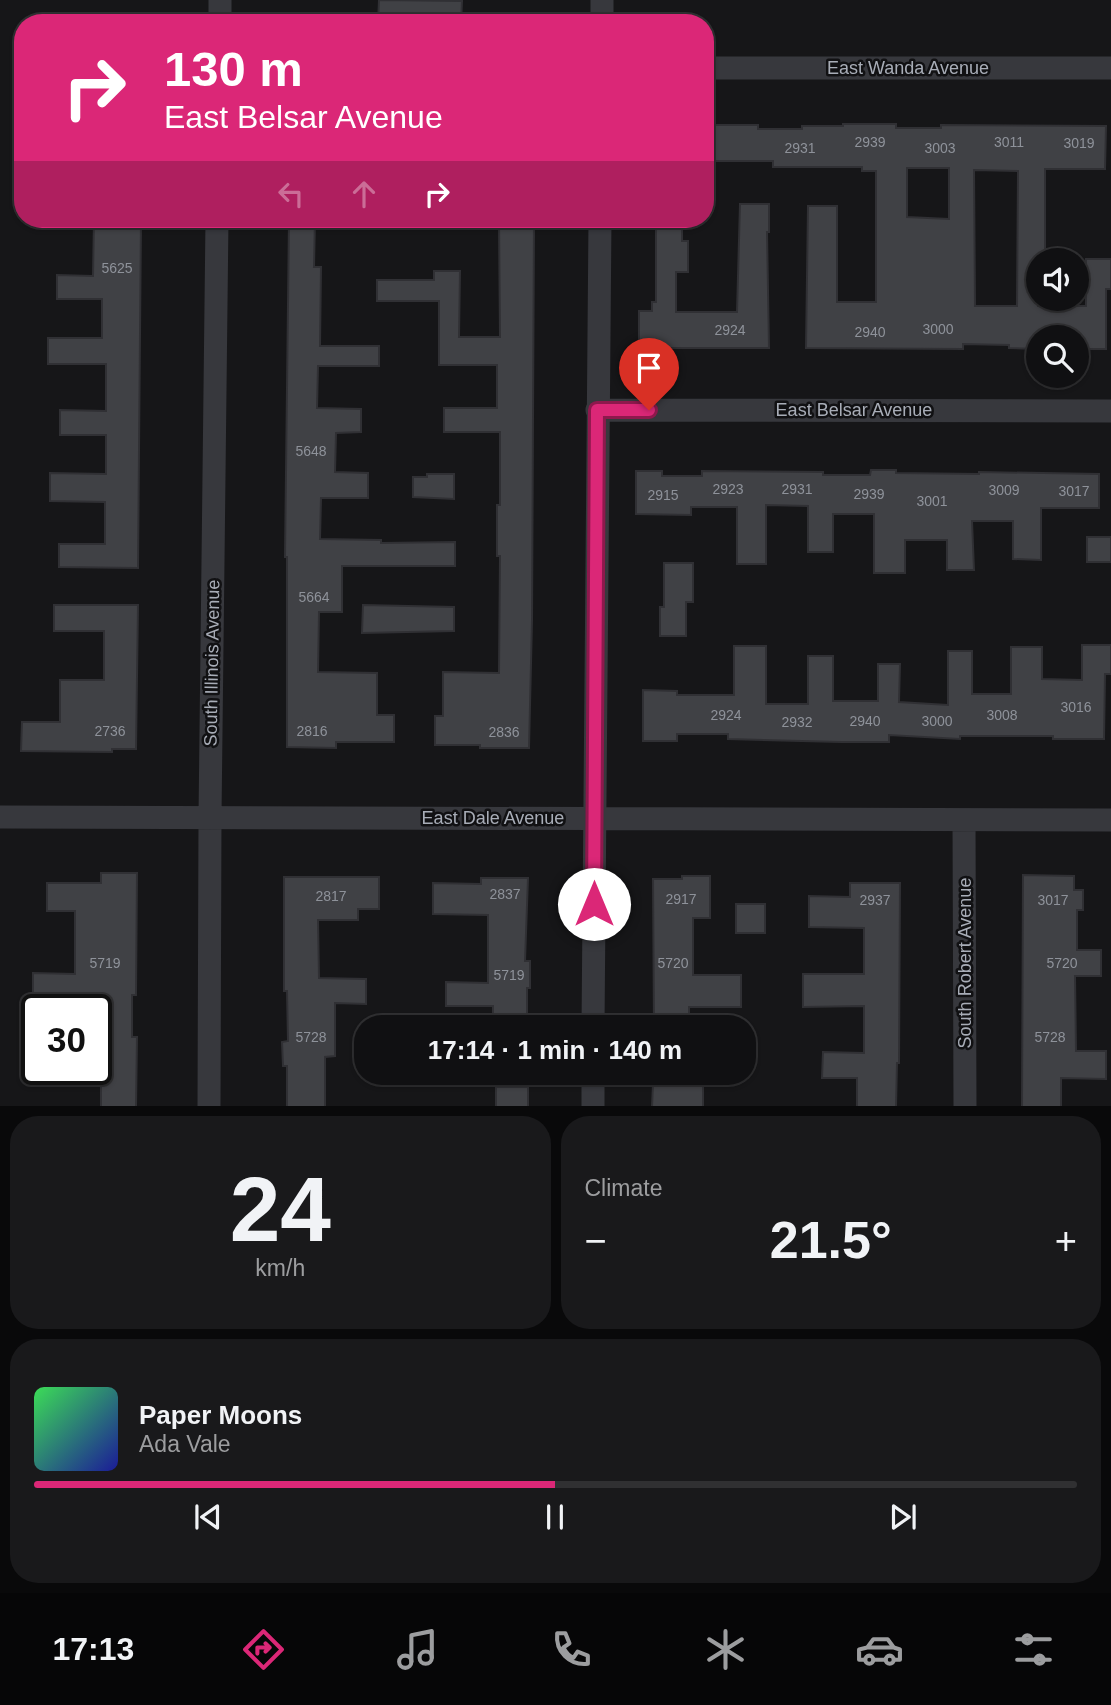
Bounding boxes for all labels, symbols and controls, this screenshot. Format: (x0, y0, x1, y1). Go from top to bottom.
icon: right (49, 42, 140, 133)
text: 130 m (164, 42, 303, 96)
street label: East Wanda Avenue (827, 58, 989, 78)
text: East Belsar Avenue (164, 99, 443, 135)
house number: 2939 (854, 134, 886, 150)
house number: 3011 (994, 134, 1024, 150)
house number: 3019 (1063, 135, 1095, 151)
house number: 2931 (784, 140, 816, 156)
house number: 3003 (924, 140, 956, 156)
icon: left (272, 175, 310, 213)
icon: ahead (345, 175, 383, 213)
icon: right (418, 175, 456, 213)
map controls (1026, 248, 1089, 388)
button: sound (1026, 248, 1089, 311)
house number: 5625 (101, 260, 133, 276)
house number: 3000 (922, 321, 954, 337)
house number: 2924 (714, 322, 746, 338)
house number: 2940 (854, 324, 886, 340)
button: search (1026, 325, 1089, 388)
pin (619, 338, 679, 410)
icon: arrive (630, 349, 668, 387)
street label: East Belsar Avenue (776, 400, 932, 420)
house number: 5648 (295, 443, 327, 459)
house number: 2923 (712, 481, 744, 497)
house number: 2931 (781, 481, 813, 497)
house number: 3009 (988, 482, 1020, 498)
house number: 3017 (1058, 483, 1090, 499)
house number: 2939 (853, 486, 885, 502)
house number: 2915 (647, 487, 679, 503)
house number: 3001 (916, 493, 948, 509)
street label: South Illinois Avenue (201, 579, 223, 747)
house number: 5664 (298, 589, 330, 605)
house number: 3016 (1060, 699, 1092, 715)
house number: 2924 (710, 707, 742, 723)
house number: 3008 (986, 707, 1018, 723)
house number: 2940 (849, 713, 881, 729)
house number: 3000 (921, 713, 953, 729)
house number: 2932 (781, 714, 813, 730)
house number: 2736 (94, 723, 126, 739)
house number: 2816 (296, 723, 328, 739)
house number: 2836 (488, 724, 520, 740)
street label: East Dale Avenue (422, 808, 564, 828)
position arrow (557, 867, 631, 941)
street label: South Robert Avenue (955, 878, 975, 1048)
house number: 2837 (489, 886, 521, 902)
house number: 2817 (315, 888, 347, 904)
house number: 2917 (665, 891, 697, 907)
house number: 2937 (859, 892, 891, 908)
house number: 3017 (1037, 892, 1069, 908)
house number: 5719 (89, 955, 121, 971)
house number: 5720 (657, 955, 689, 971)
house number: 5720 (1046, 955, 1078, 971)
house number: 5719 (493, 967, 525, 983)
speed limit sign: 30 (21, 994, 112, 1085)
house number: 5728 (295, 1029, 327, 1045)
house number: 5728 (1034, 1029, 1066, 1045)
text: 17:14 · 1 min · 140 m (428, 1035, 682, 1065)
text: 24 (230, 1159, 331, 1260)
text: Climate (585, 1175, 662, 1201)
text: 21.5° (770, 1211, 892, 1269)
text: − (585, 1220, 607, 1262)
text: + (1055, 1220, 1077, 1262)
text: km/h (255, 1255, 305, 1281)
text: Paper Moons (139, 1400, 302, 1430)
text: Ada Vale (139, 1431, 231, 1457)
icon: previous (189, 1498, 227, 1536)
icon: pause (536, 1498, 574, 1536)
icon: next (884, 1498, 922, 1536)
icon: directions (239, 1625, 288, 1674)
icon: music (393, 1625, 442, 1674)
icon: phone (547, 1625, 596, 1674)
icon: climate (701, 1625, 750, 1674)
icon: car (855, 1625, 904, 1674)
icon: filters (1009, 1625, 1058, 1674)
text: 17:13 (53, 1631, 134, 1667)

